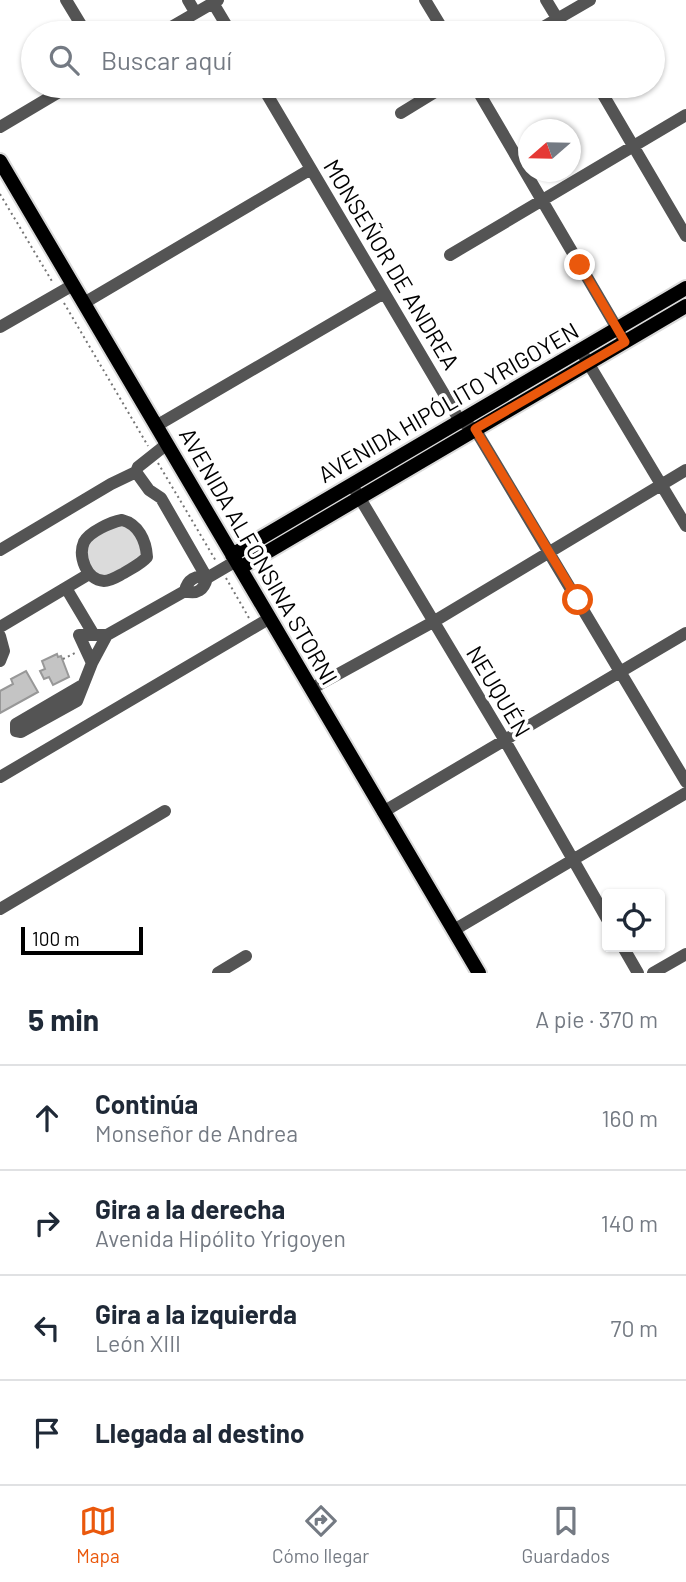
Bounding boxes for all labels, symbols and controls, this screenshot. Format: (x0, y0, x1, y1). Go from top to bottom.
search box (21, 21, 665, 98)
icon: search (45, 41, 83, 79)
text: Buscar aquí (101, 44, 232, 75)
north arrow (518, 119, 581, 182)
street label: MONSEÑOR DE ANDREA (318, 154, 466, 374)
route end (564, 249, 595, 280)
street label: AVENIDA HIPÓLITO YRIGOYEN (313, 316, 583, 488)
street label: AVENIDA ALFONSINA STORNI (174, 423, 344, 689)
route start (562, 584, 593, 615)
street label: NEUQUÉN (461, 640, 537, 742)
map controls (602, 889, 665, 952)
button: locate (602, 889, 665, 952)
scale bar (21, 924, 144, 956)
text: 100 m (32, 927, 80, 950)
text: 5 min (28, 1001, 99, 1037)
text: A pie · 370 m (535, 1005, 658, 1033)
text: Continúa (95, 1088, 198, 1119)
icon: ahead (28, 1099, 66, 1137)
text: 160 m (601, 1104, 658, 1132)
text: Monseñor de Andrea (95, 1119, 298, 1147)
text: Gira a la derecha (95, 1193, 285, 1224)
icon: right (28, 1204, 66, 1242)
text: 140 m (601, 1209, 658, 1237)
text: Avenida Hipólito Yrigoyen (95, 1224, 346, 1252)
text: Gira a la izquierda (95, 1298, 297, 1329)
icon: left (28, 1309, 66, 1347)
text: 70 m (611, 1314, 658, 1342)
text: León XIII (95, 1329, 181, 1357)
icon: arrive (28, 1414, 66, 1452)
text: Llegada al destino (95, 1417, 304, 1448)
tab: Mapa (76, 1502, 120, 1567)
tab: Cómo llegar (272, 1502, 369, 1567)
tab: Guardados (521, 1502, 610, 1567)

